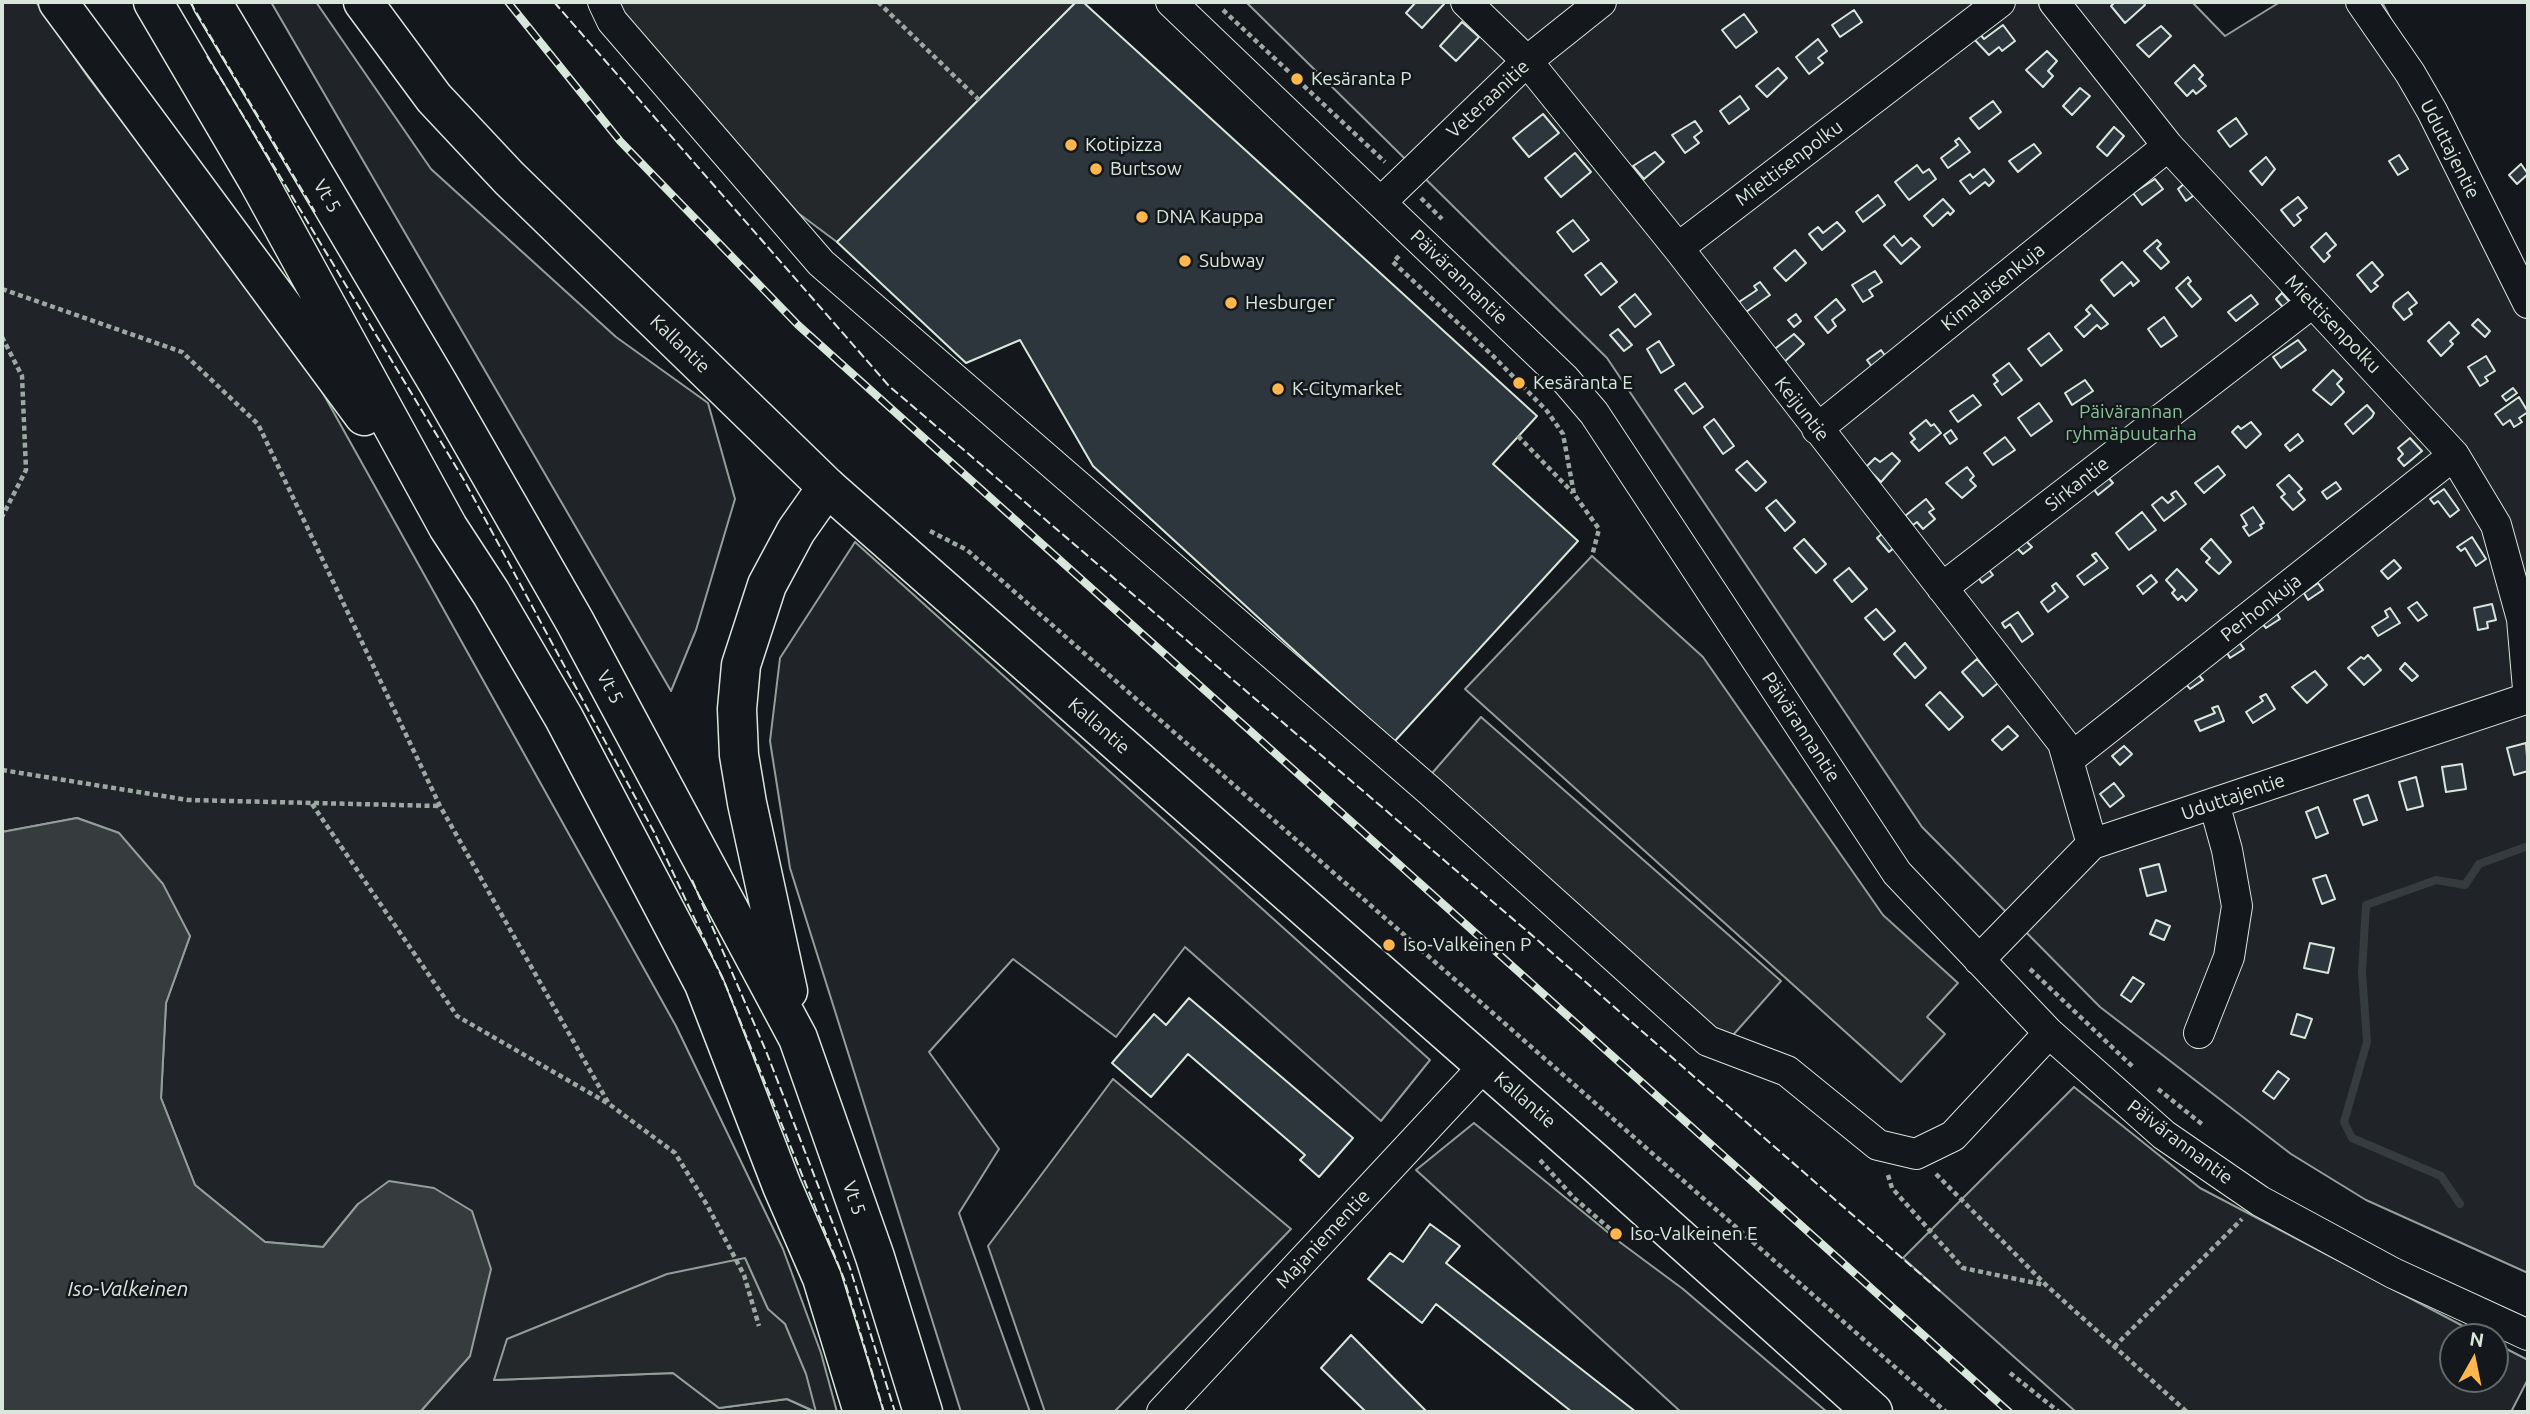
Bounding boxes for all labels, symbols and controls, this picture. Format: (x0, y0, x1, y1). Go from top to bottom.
street label: Veteraanitie (1442, 55, 1534, 143)
place label: Kesäranta P (1311, 68, 1412, 90)
marker: Kesäranta P (1289, 71, 1305, 87)
street label: Uduttajentie (2415, 96, 2485, 202)
street label: Miettisenpolku (1731, 115, 1847, 211)
place label: Kotipizza (1085, 134, 1162, 156)
marker: Kotipizza (1063, 137, 1079, 153)
place label: Burtsow (1110, 158, 1182, 180)
marker: Burtsow (1088, 161, 1104, 177)
street label: Vt 5 (308, 175, 346, 217)
place label: DNA Kauppa (1156, 206, 1264, 228)
marker: DNA Kauppa (1134, 209, 1150, 225)
street label: Päivärannantie (1406, 225, 1512, 329)
street label: Kimalaisenkuja (1937, 238, 2049, 336)
place label: Subway (1199, 250, 1265, 272)
marker: Subway (1177, 253, 1193, 269)
street label: Miettisenpolku (2280, 270, 2386, 378)
place label: Hesburger (1245, 292, 1335, 314)
marker: Hesburger (1223, 295, 1239, 311)
street label: Kallantie (645, 310, 715, 378)
place label: Kesäranta E (1533, 372, 1633, 394)
street label: Keijuntie (1770, 372, 1834, 446)
marker: Kesäranta E (1511, 375, 1527, 391)
place label: K-Citymarket (1292, 378, 1402, 400)
marker: K-Citymarket (1270, 381, 1286, 397)
park label: Päivärannan ryhmäpuutarha (2065, 401, 2197, 445)
street label: Sirkantie (2041, 452, 2113, 516)
street label: Perhonkuja (2216, 569, 2306, 647)
street label: Vt 5 (592, 666, 628, 708)
street label: Päivärannantie (1757, 668, 1845, 786)
street label: Kallantie (1063, 693, 1135, 759)
street label: Uduttajentie (2178, 769, 2288, 825)
place label: Iso-Valkeinen P (1403, 934, 1531, 956)
marker: Iso-Valkeinen P (1381, 937, 1397, 953)
street label: Kallantie (1489, 1067, 1561, 1133)
street label: Päivärannantie (2123, 1095, 2237, 1189)
street label: Vt 5 (838, 1178, 870, 1218)
street label: Majaniementie (1271, 1185, 1375, 1293)
place label: Iso-Valkeinen E (1630, 1223, 1758, 1245)
marker: Iso-Valkeinen E (1608, 1226, 1624, 1242)
water label: Iso-Valkeinen (68, 1276, 188, 1302)
north arrow (2439, 1323, 2509, 1393)
text: N (2468, 1327, 2486, 1351)

